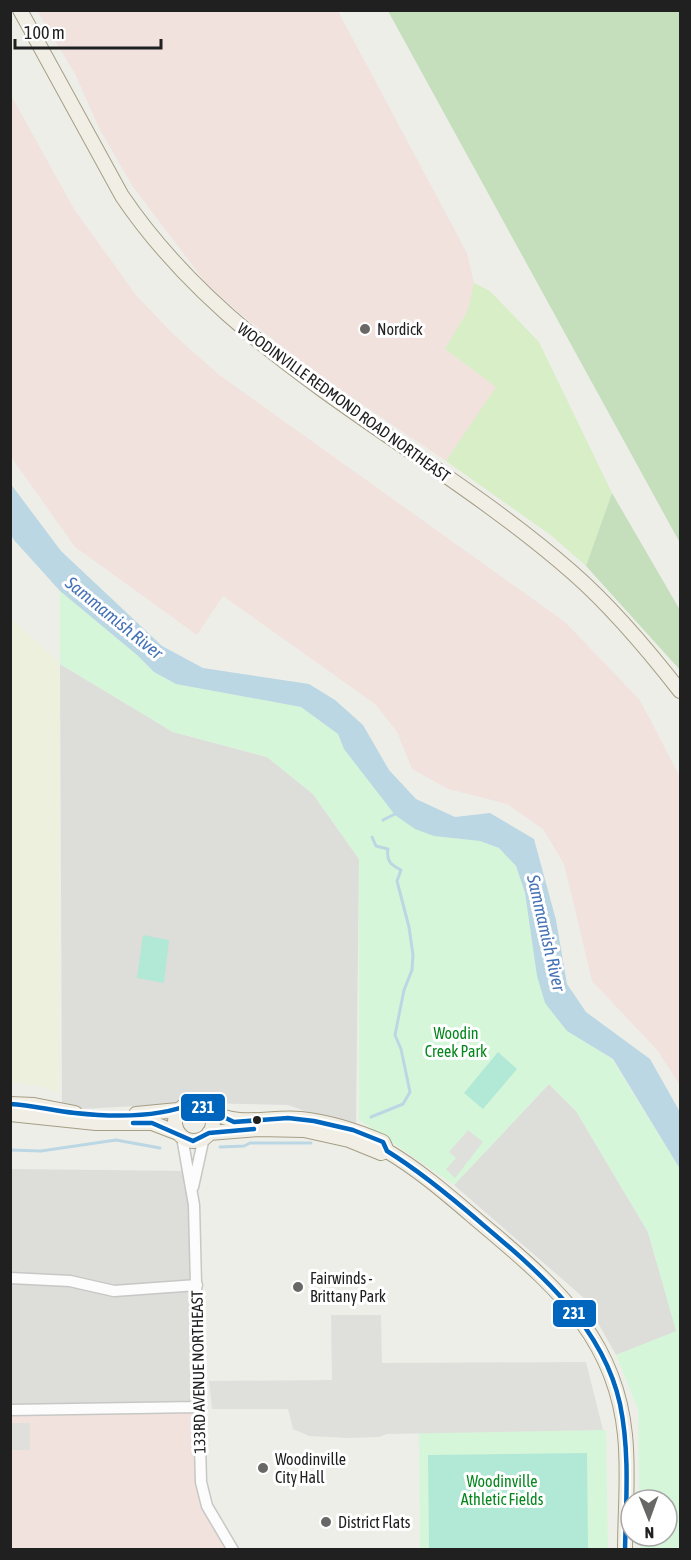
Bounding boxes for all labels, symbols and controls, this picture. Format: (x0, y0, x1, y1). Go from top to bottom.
scale bar (15, 12, 160, 50)
text: 100 m (24, 22, 65, 43)
street label: WOODINVILLE REDMOND ROAD NORTHEAST (234, 319, 454, 485)
place label: Nordick (377, 320, 423, 338)
marker: Nordick (358, 322, 372, 336)
water label: Sammamish River (61, 571, 168, 664)
water label: Sammamish River (523, 872, 570, 994)
park label: Woodin Creek Park (425, 1024, 487, 1060)
line badge: 231 (180, 1093, 226, 1122)
text: 231 (192, 1098, 215, 1116)
unlabelled marker (251, 1114, 263, 1126)
place label: Fairwinds - Brittany Park (310, 1269, 386, 1306)
marker: Fairwinds - Brittany Park (291, 1280, 305, 1294)
street label: 133RD AVENUE NORTHEAST (188, 1290, 208, 1454)
line badge: 231 (552, 1299, 597, 1328)
text: 231 (563, 1304, 586, 1322)
place label: Woodinville City Hall (275, 1450, 346, 1487)
marker: Woodinville City Hall (256, 1461, 270, 1475)
park label: Woodinville Athletic Fields (461, 1472, 544, 1508)
north arrow (619, 1488, 679, 1548)
place label: District Flats (338, 1513, 411, 1531)
marker: District Flats (319, 1515, 333, 1529)
text: N (644, 1524, 654, 1542)

